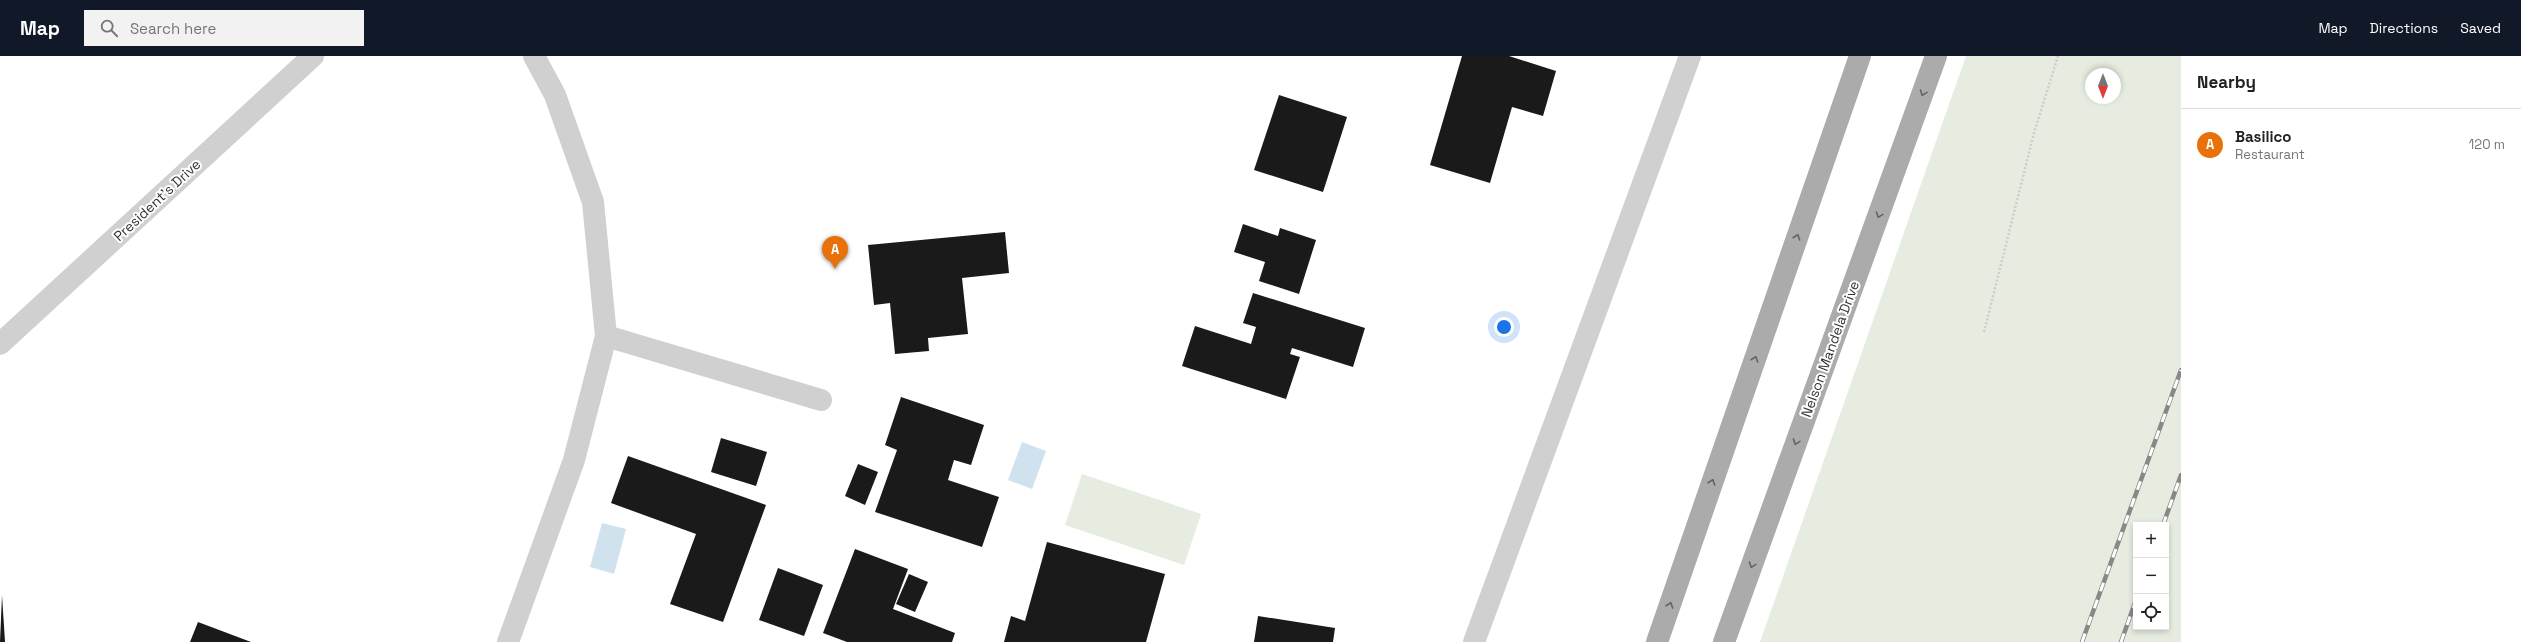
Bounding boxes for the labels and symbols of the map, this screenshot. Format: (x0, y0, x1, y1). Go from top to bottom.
north arrow (2085, 68, 2121, 104)
one-way arrow (1919, 89, 1928, 96)
street label: President's Drive (110, 155, 204, 245)
one-way arrow (1875, 211, 1883, 218)
one-way arrow (1793, 233, 1801, 240)
pin: A (822, 236, 848, 269)
street label: Nelson Mandela Drive (1797, 278, 1863, 420)
your location (1494, 317, 1514, 337)
one-way arrow (1750, 356, 1759, 363)
one-way arrow (1793, 439, 1801, 446)
one-way arrow (1708, 479, 1716, 486)
one-way arrow (1748, 561, 1756, 568)
one-way arrow (1665, 602, 1674, 609)

